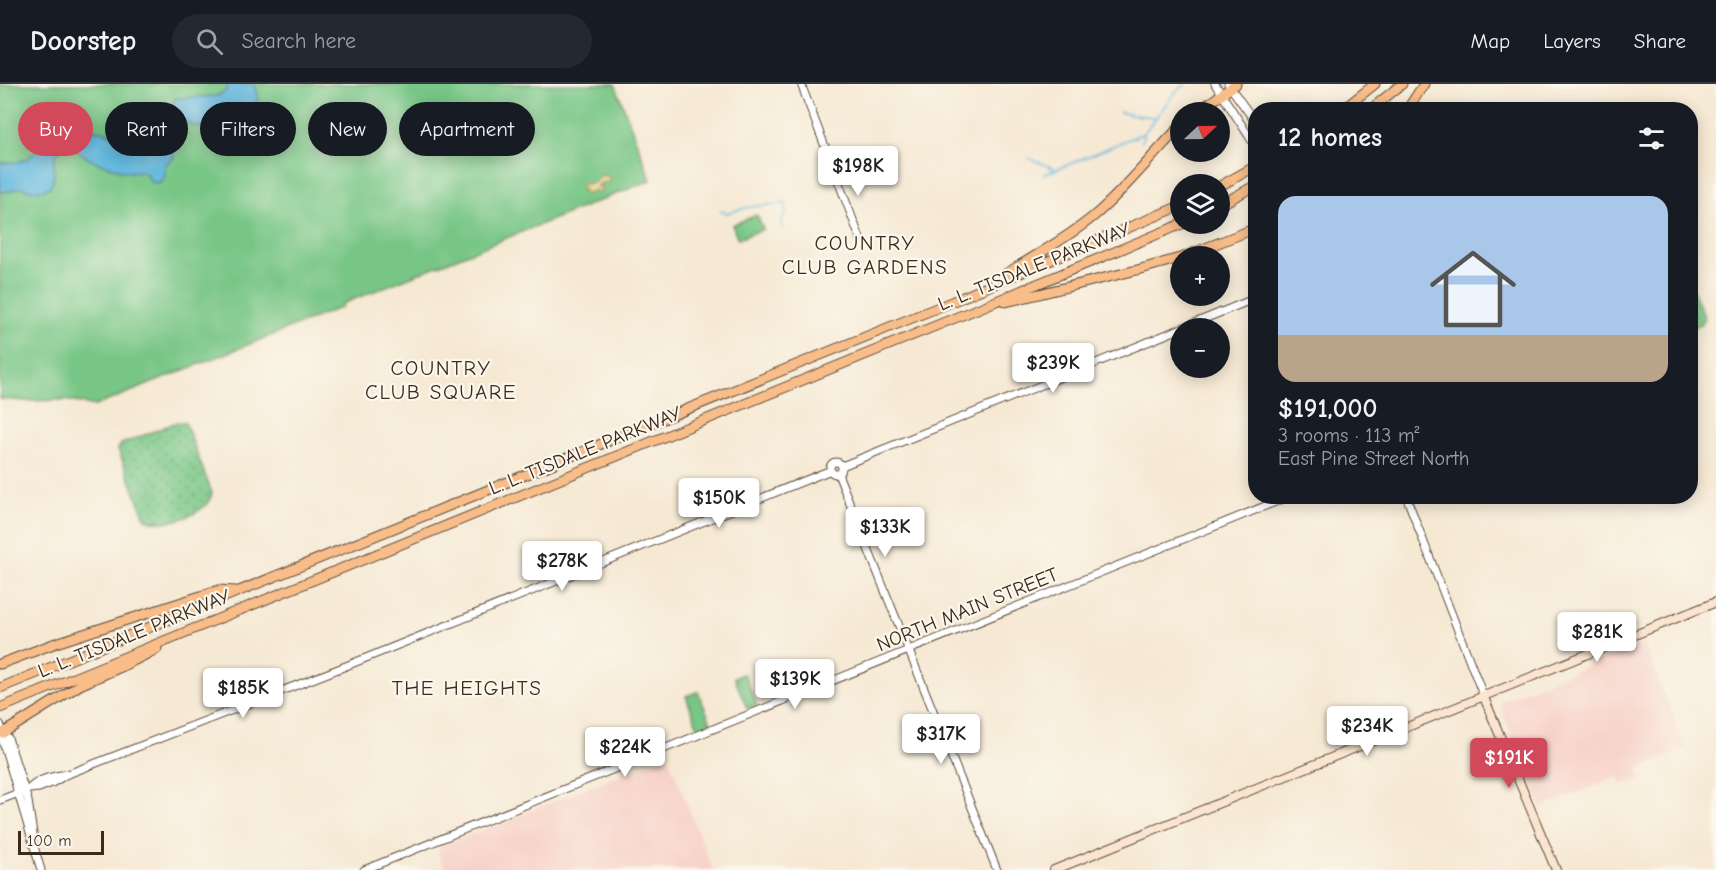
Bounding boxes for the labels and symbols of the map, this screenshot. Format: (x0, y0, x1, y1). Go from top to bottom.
north arrow (1170, 102, 1230, 162)
pin: $198K (816, 146, 900, 197)
street label: L. L. TISDALE PARKWAY (935, 217, 1134, 316)
district label: COUNTRY CLUB GARDENS (782, 231, 948, 279)
pin: $239K (1011, 343, 1095, 394)
district label: COUNTRY CLUB SQUARE (365, 356, 517, 404)
street label: L. L. TISDALE PARKWAY (486, 401, 685, 500)
pin: $150K (677, 478, 761, 529)
pin: $133K (843, 507, 927, 558)
pin: $278K (520, 541, 604, 592)
street label: NORTH MAIN STREET (873, 562, 1062, 656)
street label: L. L. TISDALE PARKWAY (35, 584, 234, 683)
pin: $281K (1555, 612, 1639, 663)
pin: $139K (753, 659, 837, 710)
pin: $185K (201, 668, 285, 719)
district label: THE HEIGHTS (392, 676, 542, 700)
pin: $234K (1325, 706, 1409, 757)
pin: $317K (899, 714, 983, 765)
pin: $224K (583, 727, 667, 778)
pin: $191K (1467, 738, 1551, 789)
scale bar (18, 828, 104, 856)

